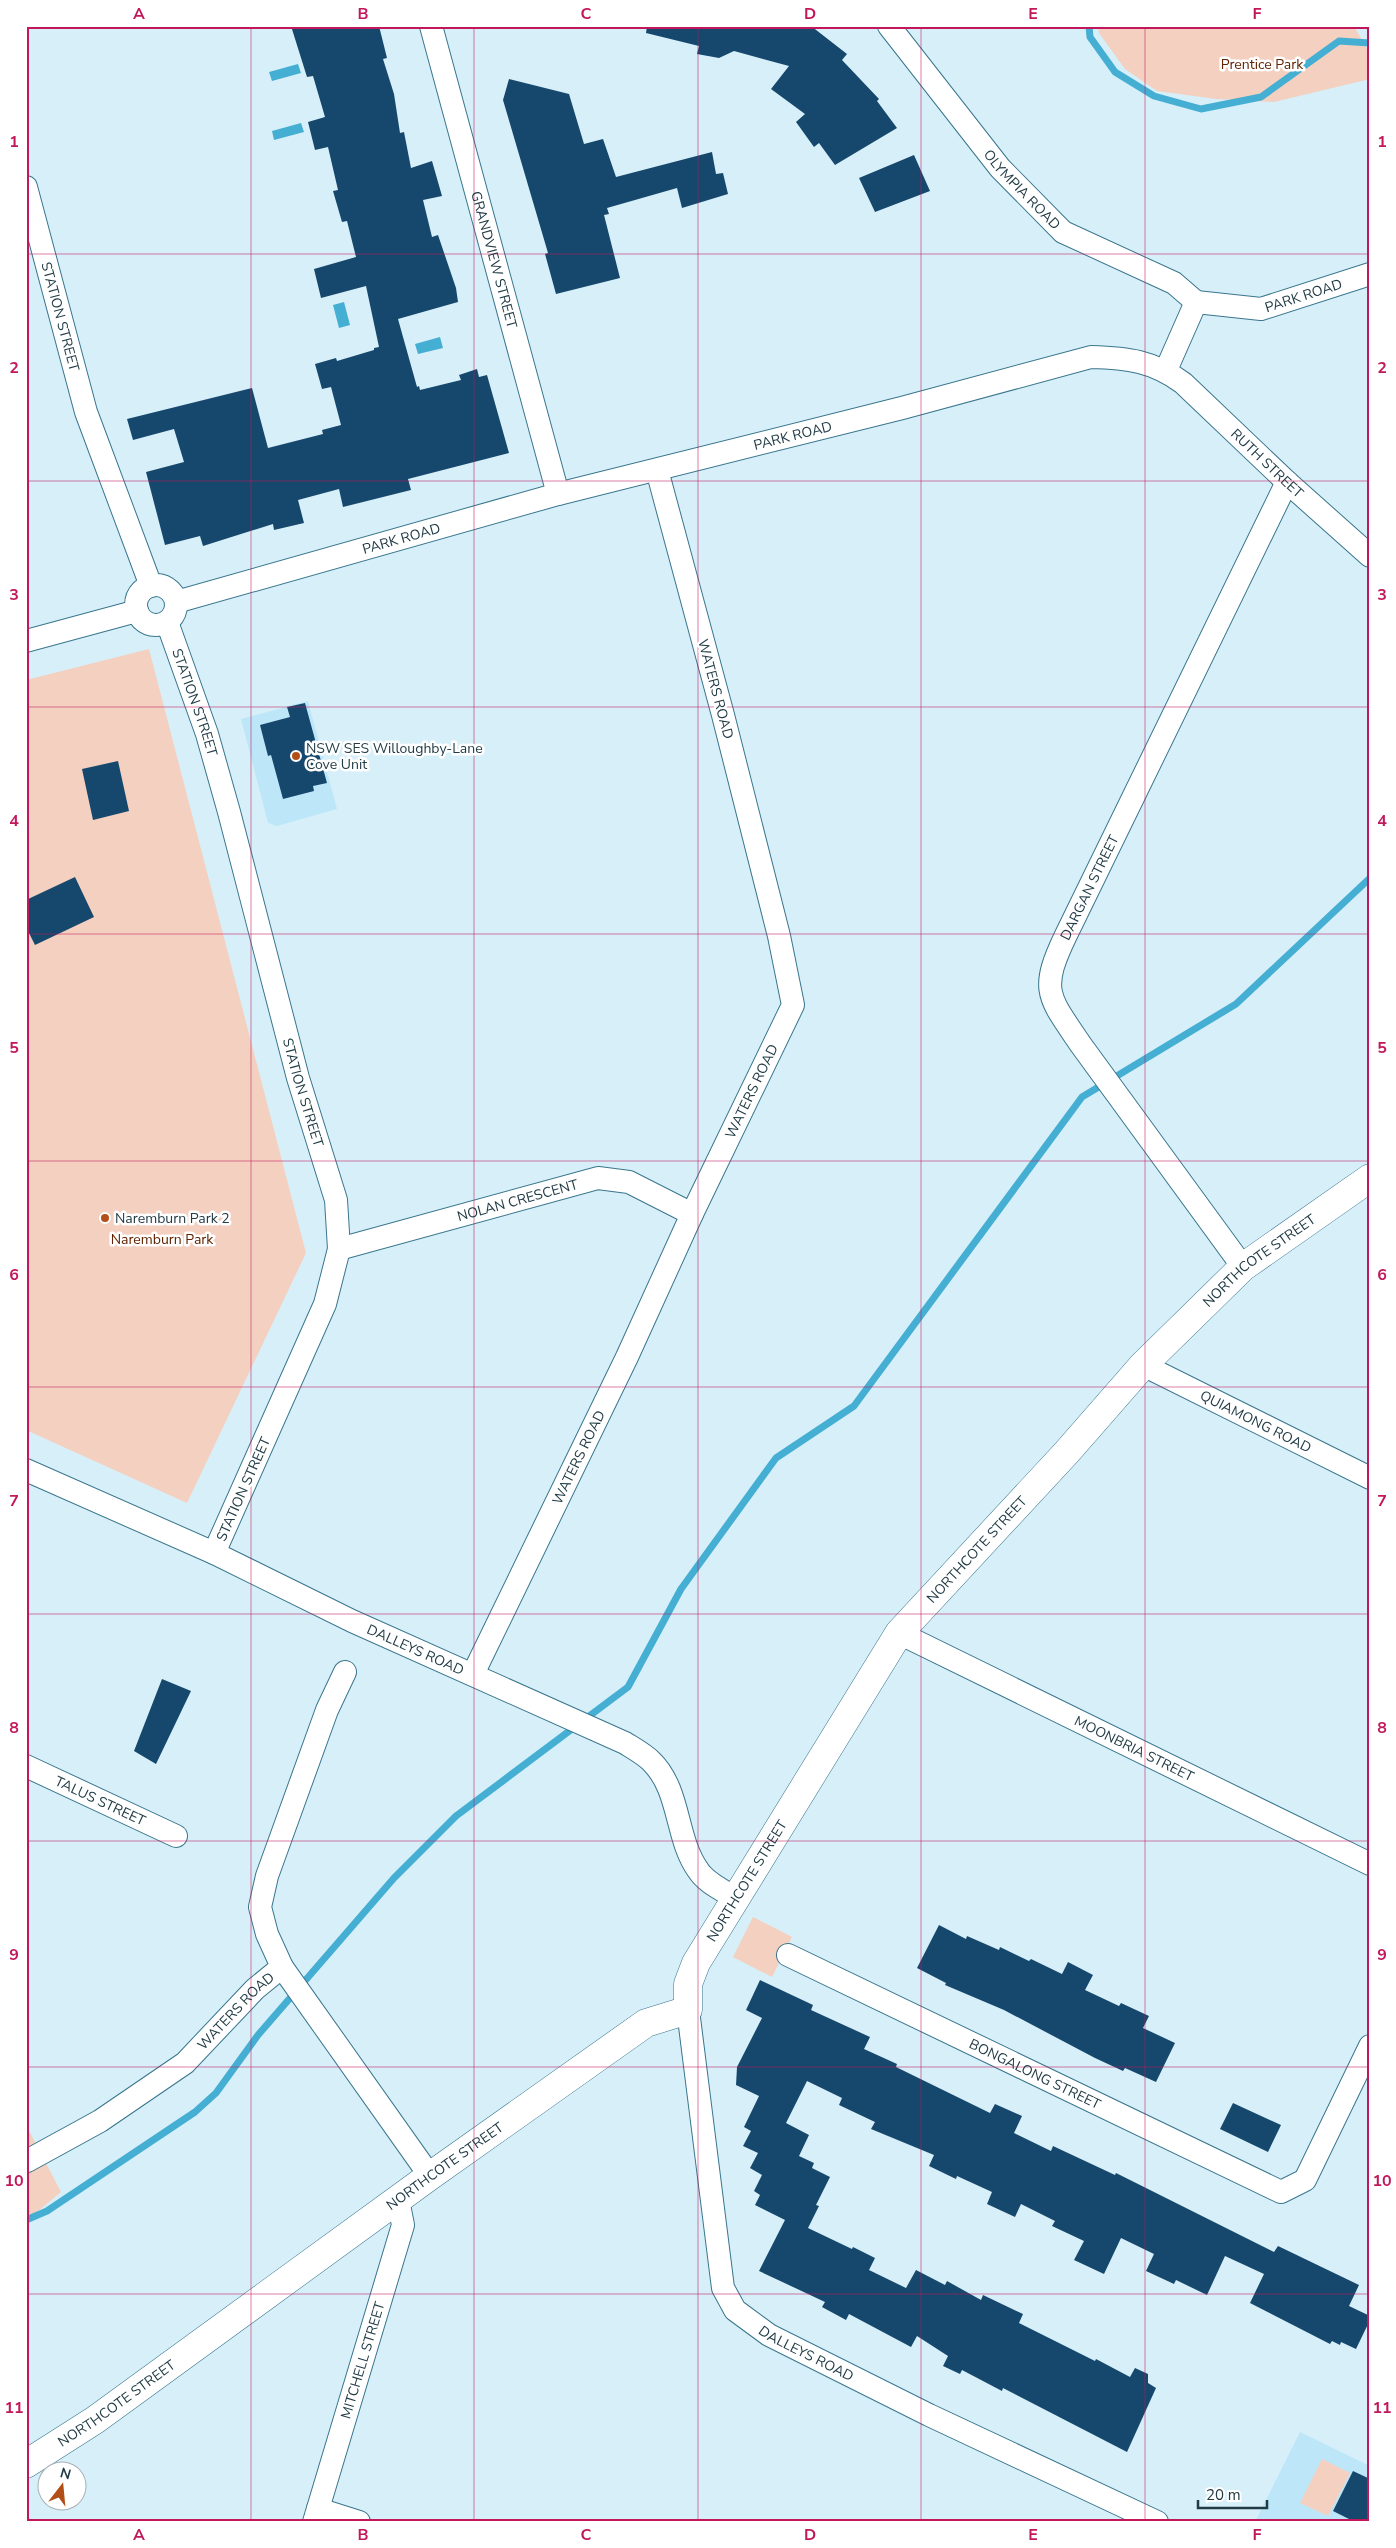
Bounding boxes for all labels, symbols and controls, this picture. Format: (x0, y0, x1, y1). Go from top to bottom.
text: A (133, 3, 145, 25)
text: B (357, 3, 369, 25)
text: C (581, 3, 592, 25)
text: D (804, 3, 816, 25)
text: E (1028, 3, 1038, 25)
text: F (1253, 3, 1262, 25)
park label: Prentice Park (1221, 55, 1304, 74)
text: 1 (9, 131, 19, 153)
text: 1 (1377, 131, 1387, 153)
street label: OLYMPIA ROAD (979, 146, 1065, 234)
street label: GRANDVIEW STREET (466, 189, 522, 331)
street label: STATION STREET (36, 260, 84, 374)
street label: PARK ROAD (1263, 275, 1345, 317)
text: 2 (9, 357, 19, 379)
text: 2 (1377, 357, 1387, 379)
street label: PARK ROAD (752, 417, 834, 455)
street label: RUTH STREET (1227, 425, 1308, 503)
street label: PARK ROAD (360, 519, 443, 559)
text: 3 (9, 584, 19, 606)
text: 3 (1377, 584, 1387, 606)
street label: WATERS ROAD (693, 637, 738, 741)
street label: STATION STREET (167, 646, 222, 759)
place label: NSW SES Willoughby-Lane Cove Unit (306, 739, 483, 774)
marker: NSW SES Willoughby-Lane Cove Unit (290, 750, 302, 762)
text: 4 (9, 810, 19, 832)
text: 4 (1377, 810, 1387, 832)
street label: DARGAN STREET (1056, 831, 1124, 943)
street label: STATION STREET (278, 1036, 328, 1150)
text: 5 (9, 1037, 19, 1059)
text: 5 (1377, 1037, 1387, 1059)
street label: WATERS ROAD (721, 1041, 783, 1142)
street label: NOLAN CRESCENT (455, 1175, 581, 1226)
place label: Naremburn Park 2 (115, 1209, 230, 1228)
street label: NORTHCOTE STREET (1199, 1210, 1320, 1311)
marker: Naremburn Park 2 (99, 1212, 111, 1224)
park label: Naremburn Park (111, 1230, 214, 1249)
text: 6 (9, 1264, 19, 1286)
text: 6 (1377, 1264, 1387, 1286)
street label: QUIAMONG ROAD (1197, 1386, 1314, 1457)
street label: WATERS ROAD (548, 1407, 610, 1508)
street label: STATION STREET (212, 1433, 275, 1544)
text: 7 (9, 1490, 19, 1512)
text: 7 (1377, 1490, 1387, 1512)
street label: NORTHCOTE STREET (923, 1492, 1032, 1607)
street label: DALLEYS ROAD (364, 1620, 467, 1680)
street label: MOONBRIA STREET (1071, 1711, 1197, 1786)
text: 8 (9, 1717, 19, 1739)
text: 8 (1377, 1717, 1387, 1739)
street label: TALUS STREET (52, 1772, 149, 1831)
street label: NORTHCOTE STREET (702, 1816, 792, 1945)
text: 9 (9, 1944, 19, 1966)
text: 9 (1377, 1944, 1387, 1966)
street label: WATERS ROAD (193, 1968, 279, 2054)
street label: BONGALONG STREET (966, 2034, 1104, 2114)
street label: NORTHCOTE STREET (383, 2118, 508, 2215)
text: 10 (4, 2170, 24, 2192)
text: 10 (1372, 2170, 1392, 2192)
street label: MITCHELL STREET (336, 2299, 390, 2421)
street label: DALLEYS ROAD (754, 2321, 857, 2386)
street label: NORTHCOTE STREET (54, 2355, 180, 2451)
text: 11 (4, 2397, 24, 2419)
text: 11 (1372, 2397, 1392, 2419)
north arrow (38, 2460, 88, 2510)
text: N (58, 2463, 73, 2485)
scale bar (1198, 2478, 1267, 2510)
text: 20 m (1206, 2485, 1241, 2505)
text: A (133, 2524, 145, 2546)
text: B (357, 2524, 369, 2546)
text: C (581, 2524, 592, 2546)
text: D (804, 2524, 816, 2546)
text: E (1028, 2524, 1038, 2546)
text: F (1253, 2524, 1262, 2546)

